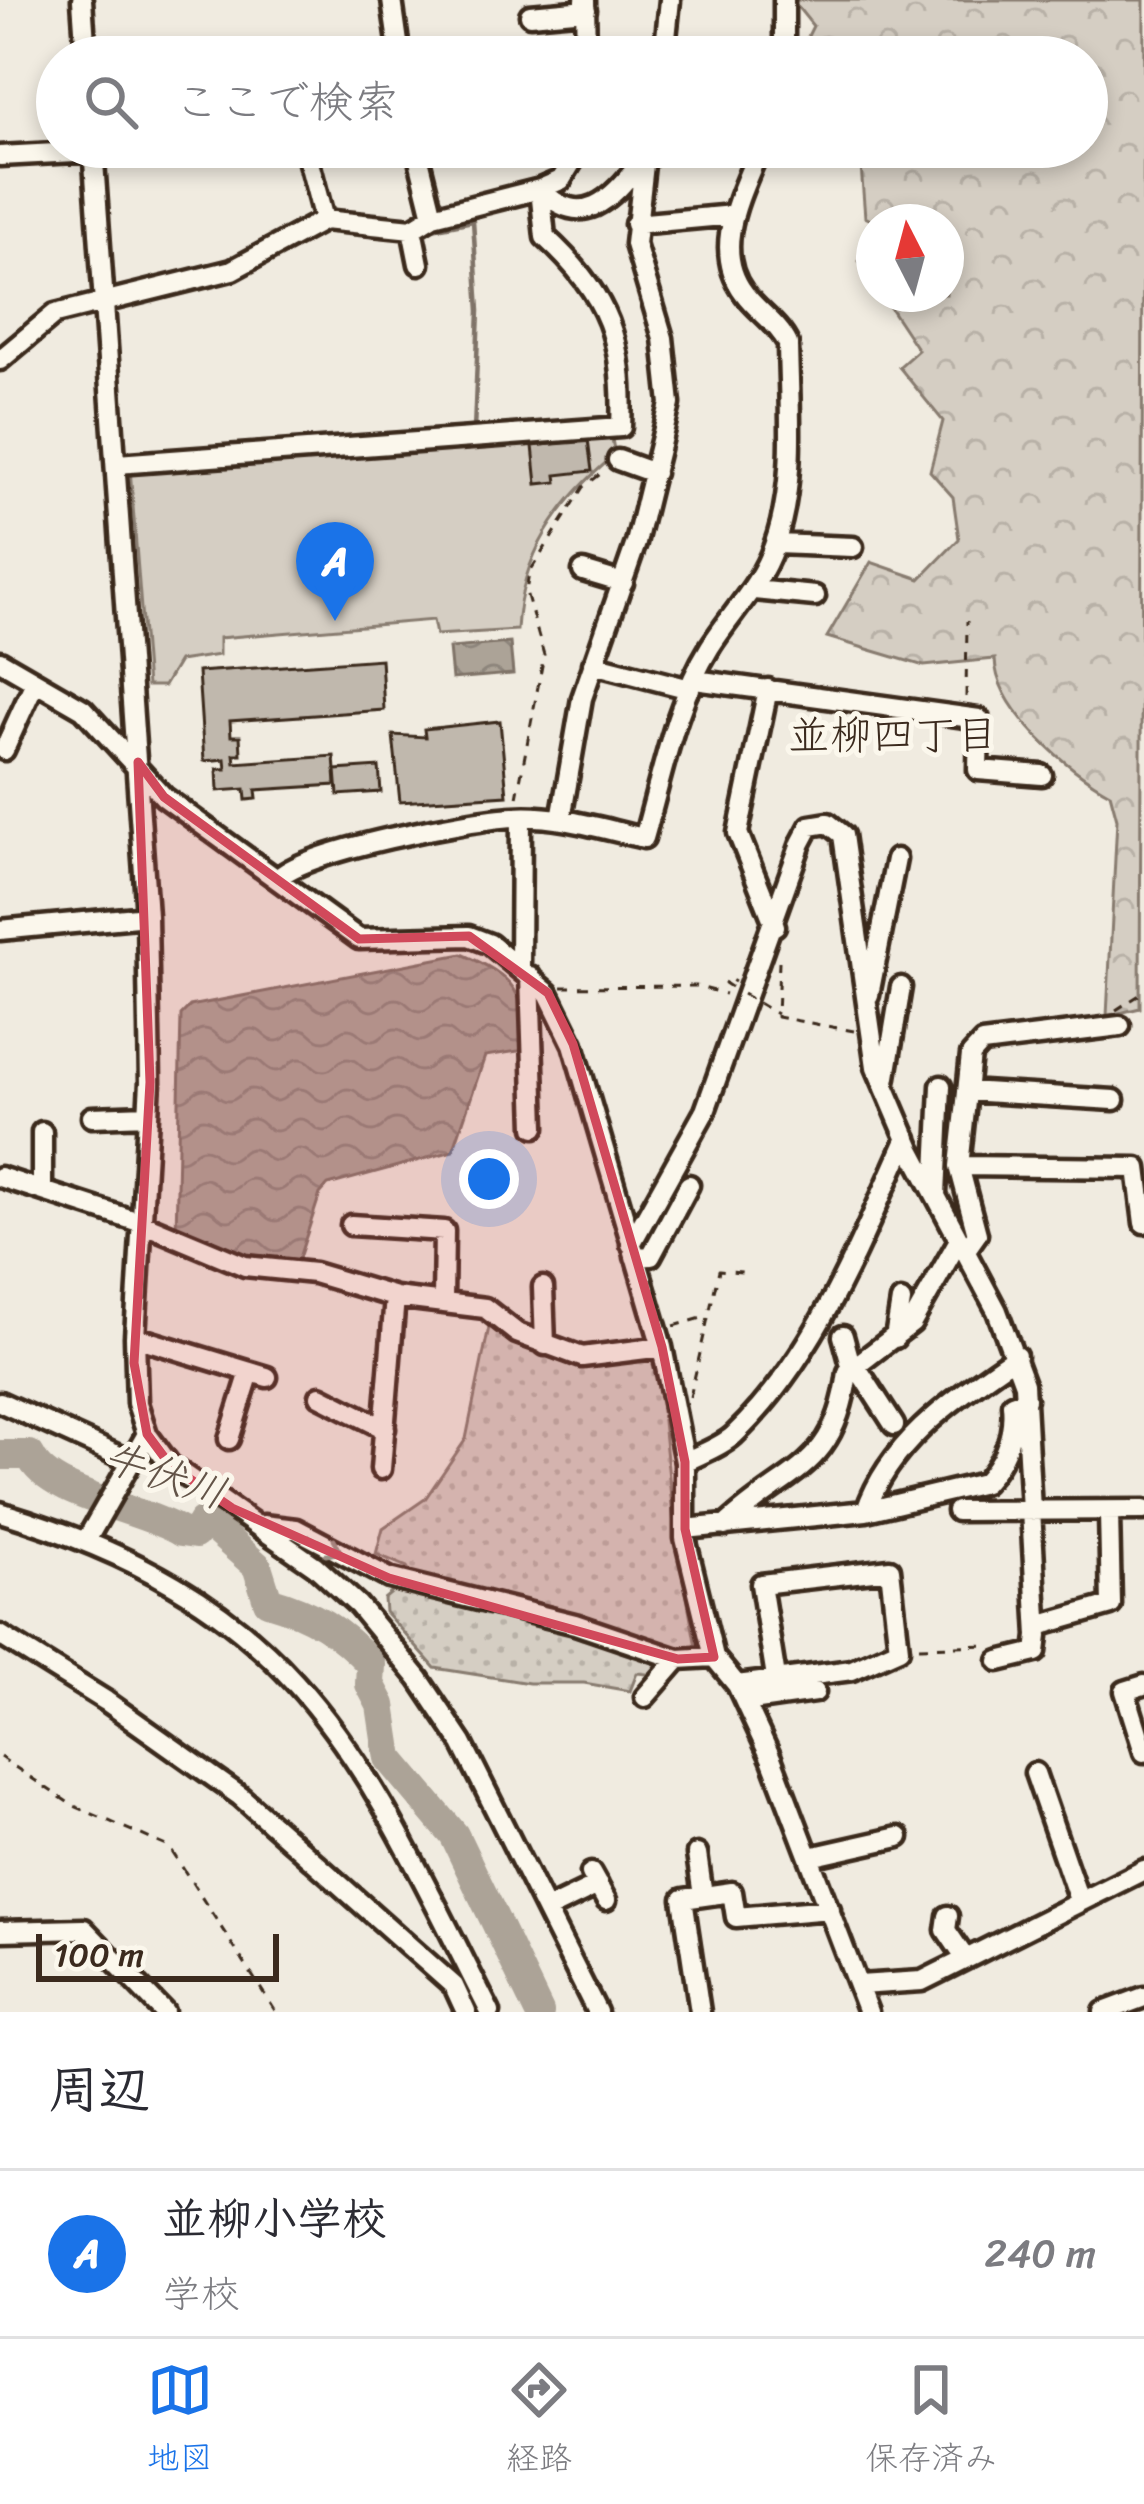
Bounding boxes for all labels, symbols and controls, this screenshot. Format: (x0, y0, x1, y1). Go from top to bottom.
search box (36, 36, 1108, 168)
text: ここで検索 (174, 62, 399, 142)
icon: search (78, 69, 144, 135)
north arrow (856, 204, 964, 312)
pin: A (296, 522, 374, 621)
district label: 並柳四丁目 (788, 698, 998, 772)
your location (459, 1149, 519, 1209)
water label: 牛伏川 (93, 1420, 237, 1530)
one-way arrow (307, 1534, 343, 1557)
text: 100 m (54, 1926, 144, 1984)
scale bar (36, 1928, 279, 1981)
text: 周辺 (48, 2045, 150, 2135)
text: 並柳小学校 (162, 2179, 387, 2259)
text: A (74, 2219, 100, 2288)
text: 240 m (984, 2219, 1096, 2288)
text: 学校 (162, 2259, 240, 2328)
tab: 地図 (147, 2357, 213, 2487)
tab: 経路 (506, 2357, 572, 2487)
tab: 保存済み (865, 2357, 997, 2487)

